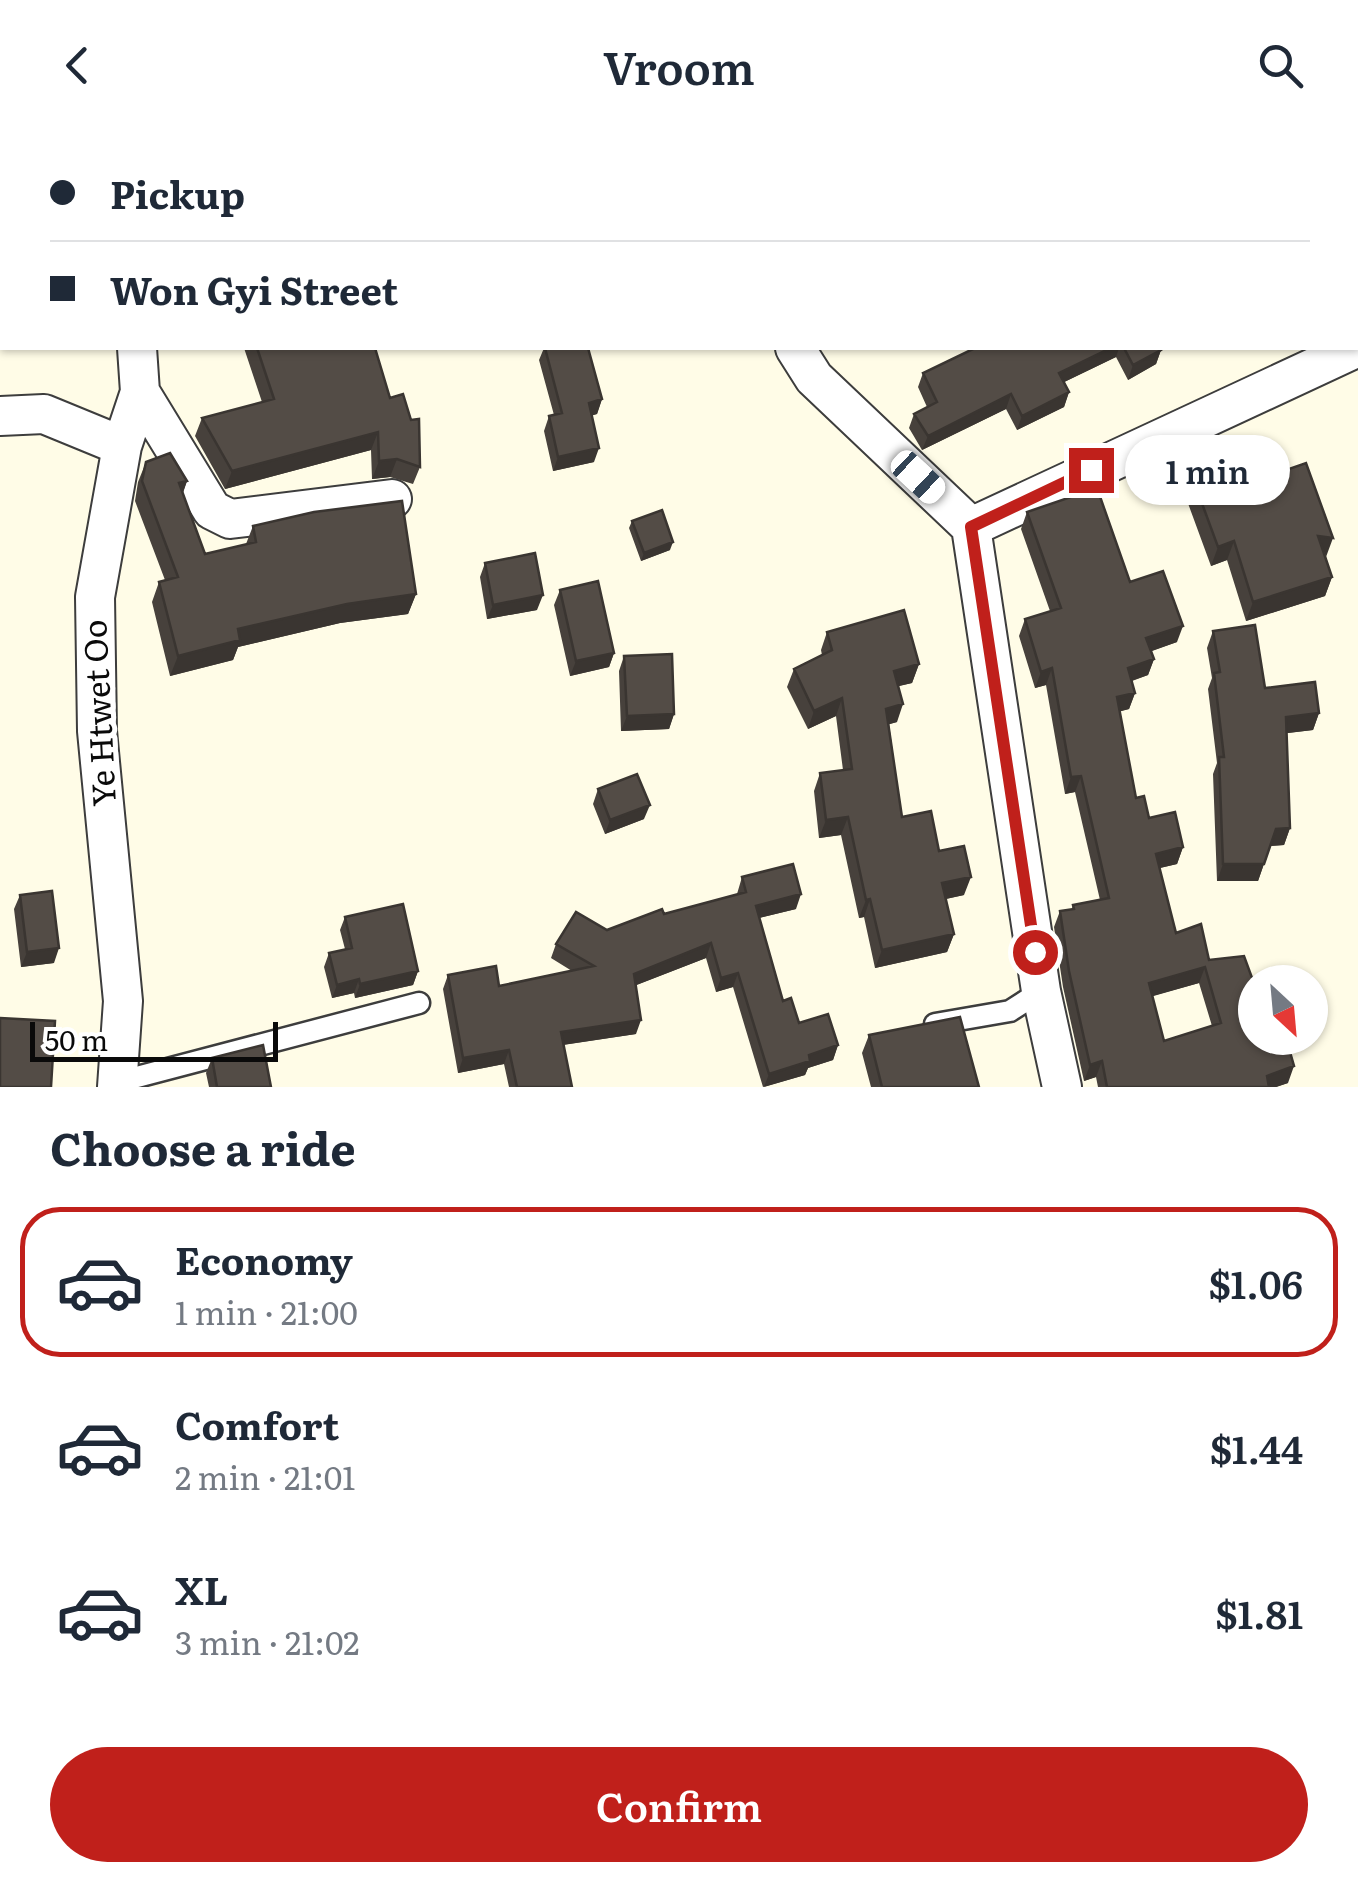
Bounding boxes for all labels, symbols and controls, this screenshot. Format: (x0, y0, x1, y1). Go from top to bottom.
text: Vroom (603, 32, 755, 99)
icon: back (50, 38, 105, 93)
icon: search (1253, 38, 1308, 93)
text: Pickup (110, 164, 245, 221)
text: Won Gyi Street (110, 260, 398, 317)
callout: 1 min (1126, 435, 1291, 505)
car (886, 446, 950, 508)
text: 1 min (1165, 446, 1250, 494)
route end (1069, 448, 1114, 493)
street label: Ye Htwet Oo (68, 619, 126, 808)
route start (1013, 930, 1058, 975)
north arrow (1238, 965, 1328, 1055)
map controls (1238, 965, 1328, 1055)
scale bar (30, 1017, 278, 1061)
text: 50 m (45, 1018, 108, 1060)
text: Choose a ride (50, 1113, 356, 1180)
text: Economy (175, 1230, 353, 1287)
icon: car (55, 1237, 145, 1327)
text: $1.06 (1208, 1254, 1303, 1311)
text: 1 min · 21:00 (175, 1287, 358, 1335)
text: Comfort (175, 1395, 339, 1452)
icon: car (55, 1402, 145, 1492)
text: $1.44 (1210, 1419, 1303, 1476)
text: 2 min · 21:01 (175, 1452, 355, 1500)
text: XL (175, 1560, 228, 1617)
icon: car (55, 1567, 145, 1657)
text: $1.81 (1215, 1584, 1303, 1641)
text: 3 min · 21:02 (175, 1617, 359, 1665)
button: Confirm (50, 1747, 1308, 1862)

